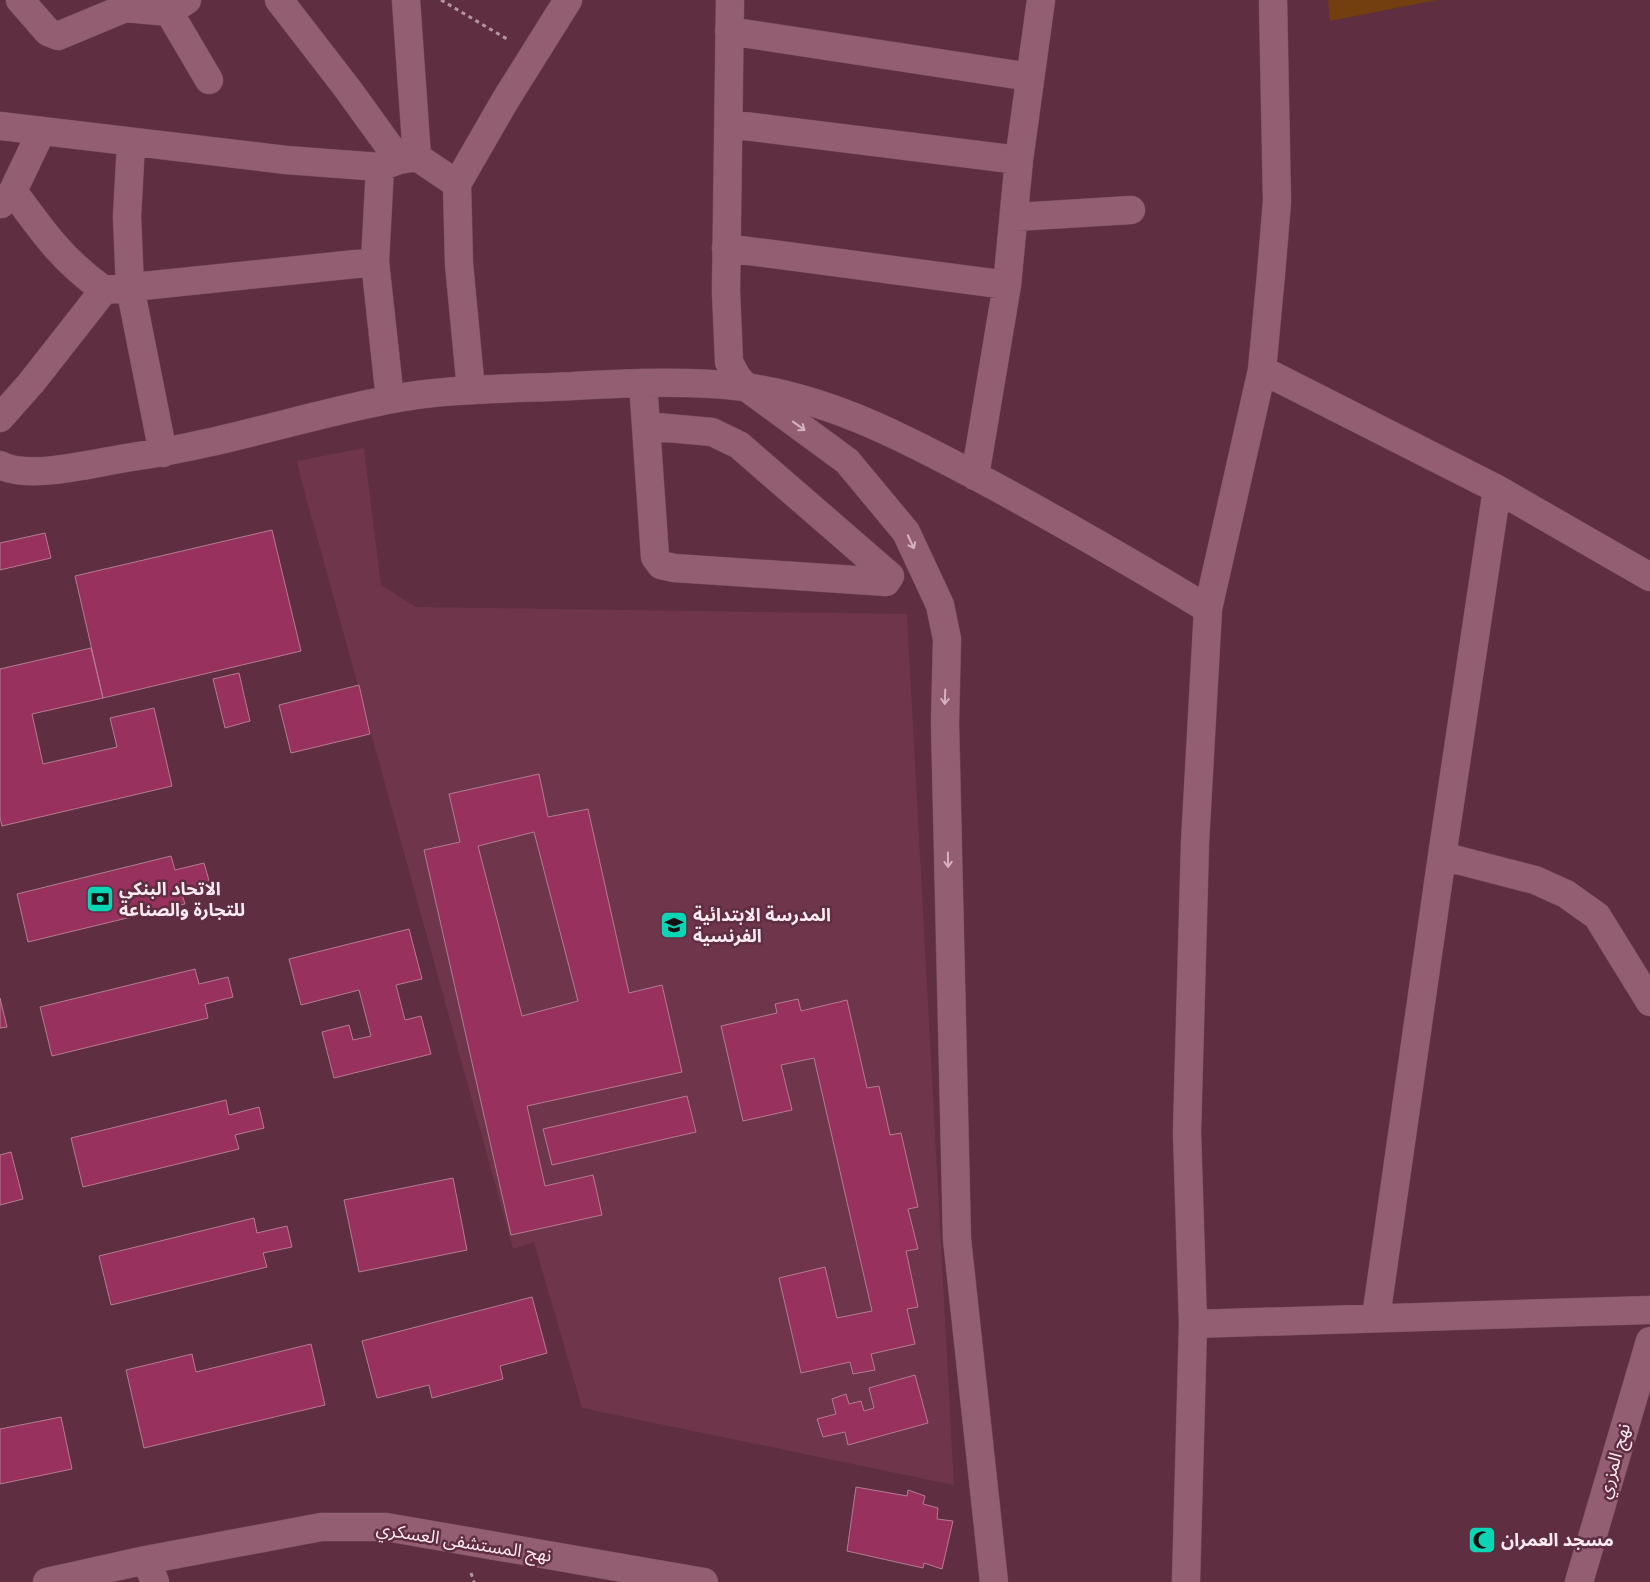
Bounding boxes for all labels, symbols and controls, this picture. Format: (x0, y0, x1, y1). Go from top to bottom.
one-way arrow (792, 421, 806, 431)
one-way arrow (907, 534, 916, 549)
one-way arrow (941, 689, 950, 705)
one-way arrow (943, 852, 953, 868)
place label: الاتحاد البنكي للتجارة والصناعة (119, 879, 245, 921)
bank icon: الاتحاد البنكي للتجارة والصناعة (85, 884, 115, 914)
place label: المدرسة الابتدائية الفرنسية (693, 905, 831, 947)
school or university icon: المدرسة الابتدائية الفرنسية (659, 910, 689, 940)
street label: نهج المزري (1594, 1421, 1637, 1502)
street label: نهج المستشفى العسكري (374, 1518, 553, 1569)
mosque icon: مسجد العمران (1467, 1525, 1497, 1555)
place label: مسجد العمران (1501, 1530, 1614, 1551)

